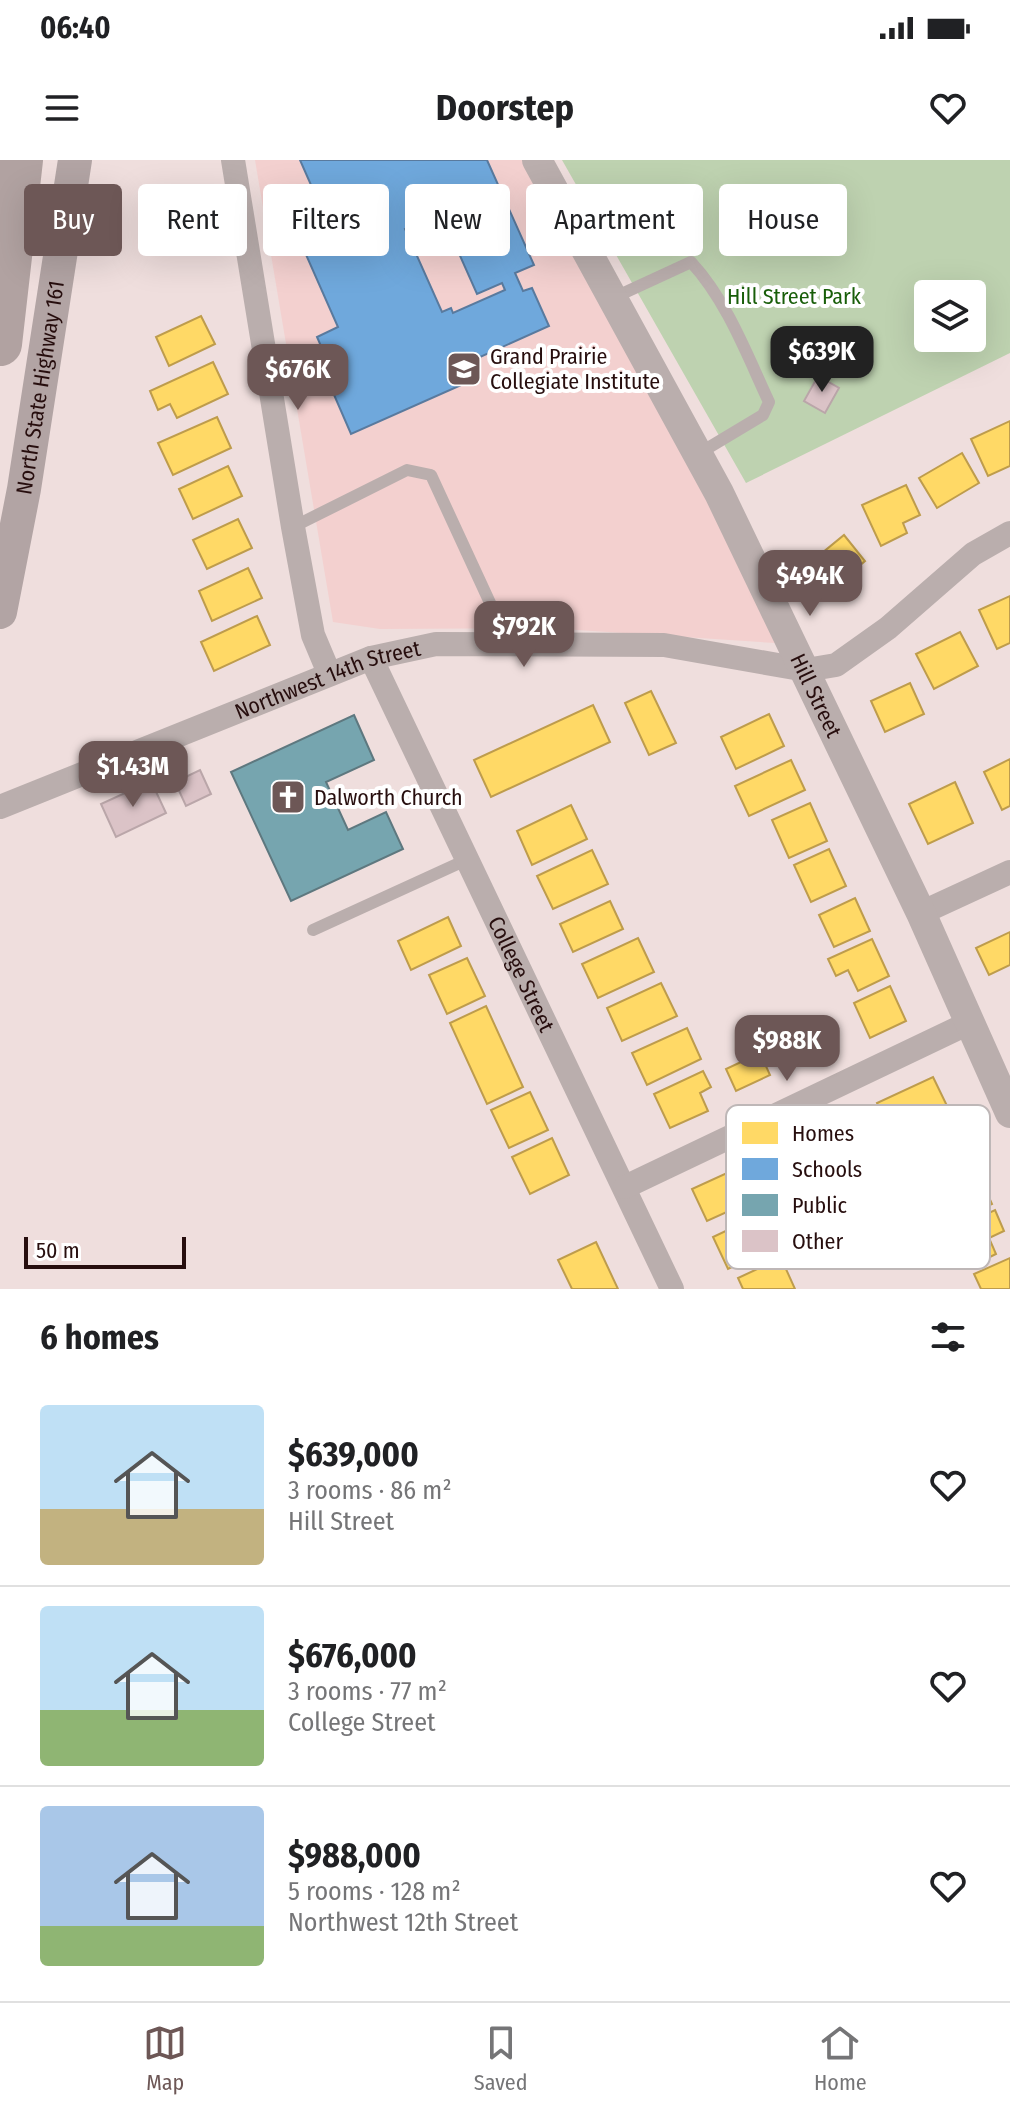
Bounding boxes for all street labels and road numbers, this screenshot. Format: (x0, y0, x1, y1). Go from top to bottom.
street label: North State Highway 161 (10, 279, 70, 496)
street label: Northwest 14th Street (231, 634, 424, 725)
street label: Hill Street (785, 649, 848, 742)
street label: College Street (483, 912, 561, 1037)

